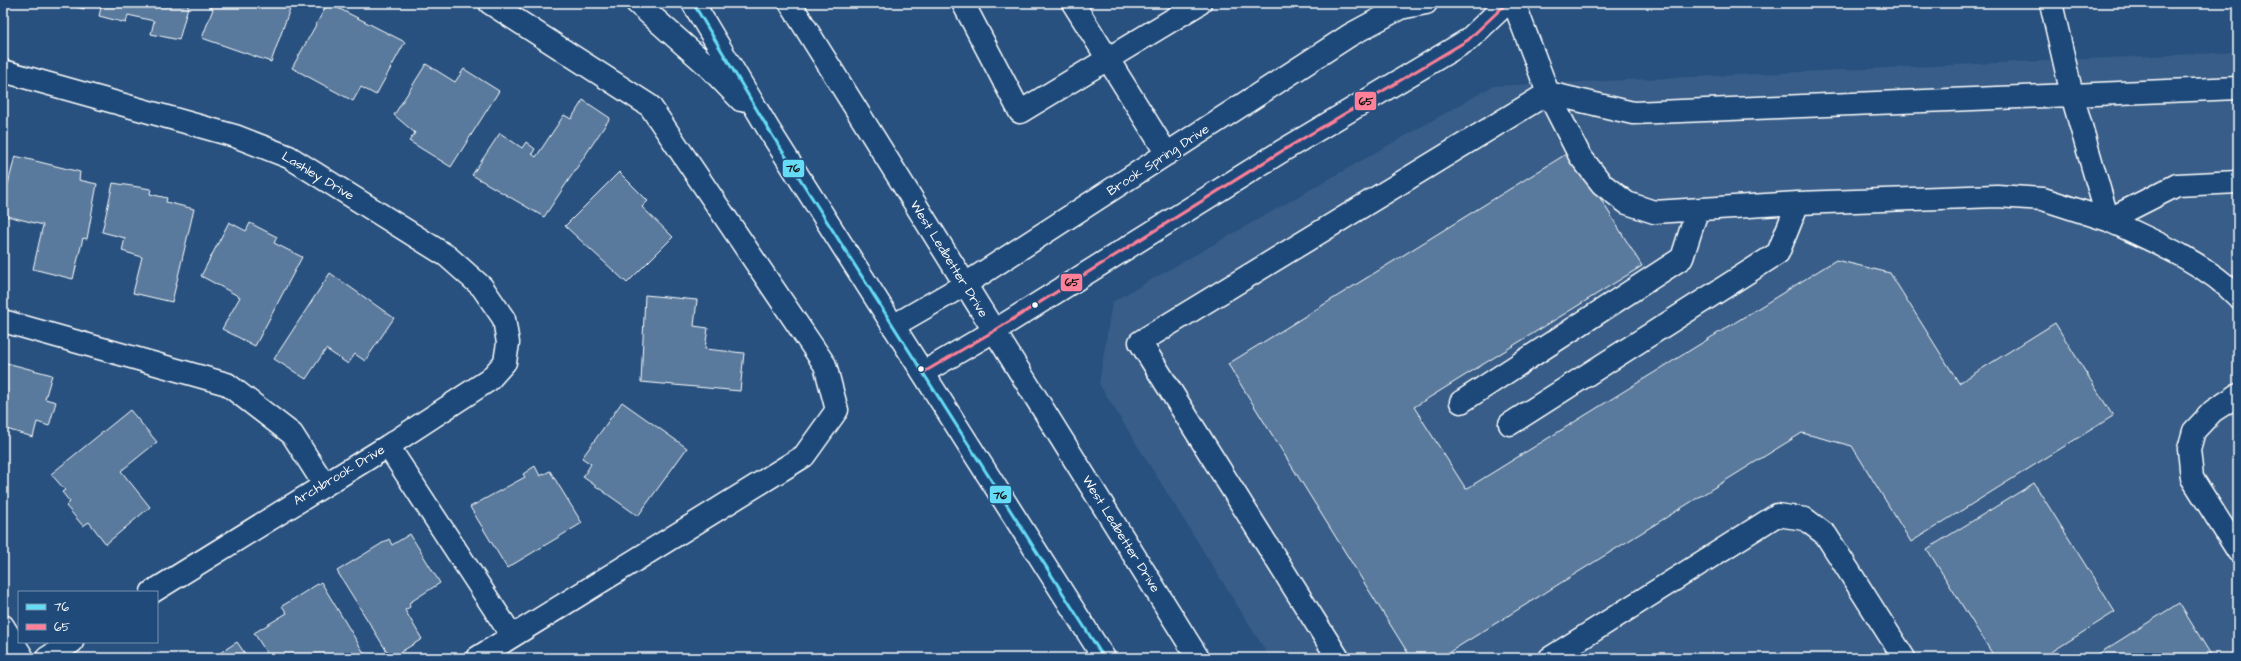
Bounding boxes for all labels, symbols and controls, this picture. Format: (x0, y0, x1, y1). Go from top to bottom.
line badge: 65 (1354, 91, 1377, 111)
text: 65 (1359, 94, 1374, 109)
street label: Brook Spring Drive (1103, 120, 1213, 201)
street label: Lashley Drive (278, 147, 357, 206)
line badge: 76 (782, 159, 805, 178)
text: 76 (785, 161, 800, 176)
street label: West Ledbetter Drive (906, 197, 992, 321)
line badge: 65 (1060, 273, 1083, 292)
text: 65 (1065, 275, 1080, 290)
unlabelled marker (1030, 300, 1040, 310)
unlabelled marker (916, 364, 926, 374)
street label: Archbrook Drive (290, 441, 388, 509)
street label: West Ledbetter Drive (1078, 472, 1164, 596)
line badge: 76 (989, 485, 1012, 504)
text: 76 (992, 488, 1007, 503)
legend (18, 591, 158, 643)
text: 76 (54, 599, 69, 616)
text: 65 (54, 619, 71, 636)

